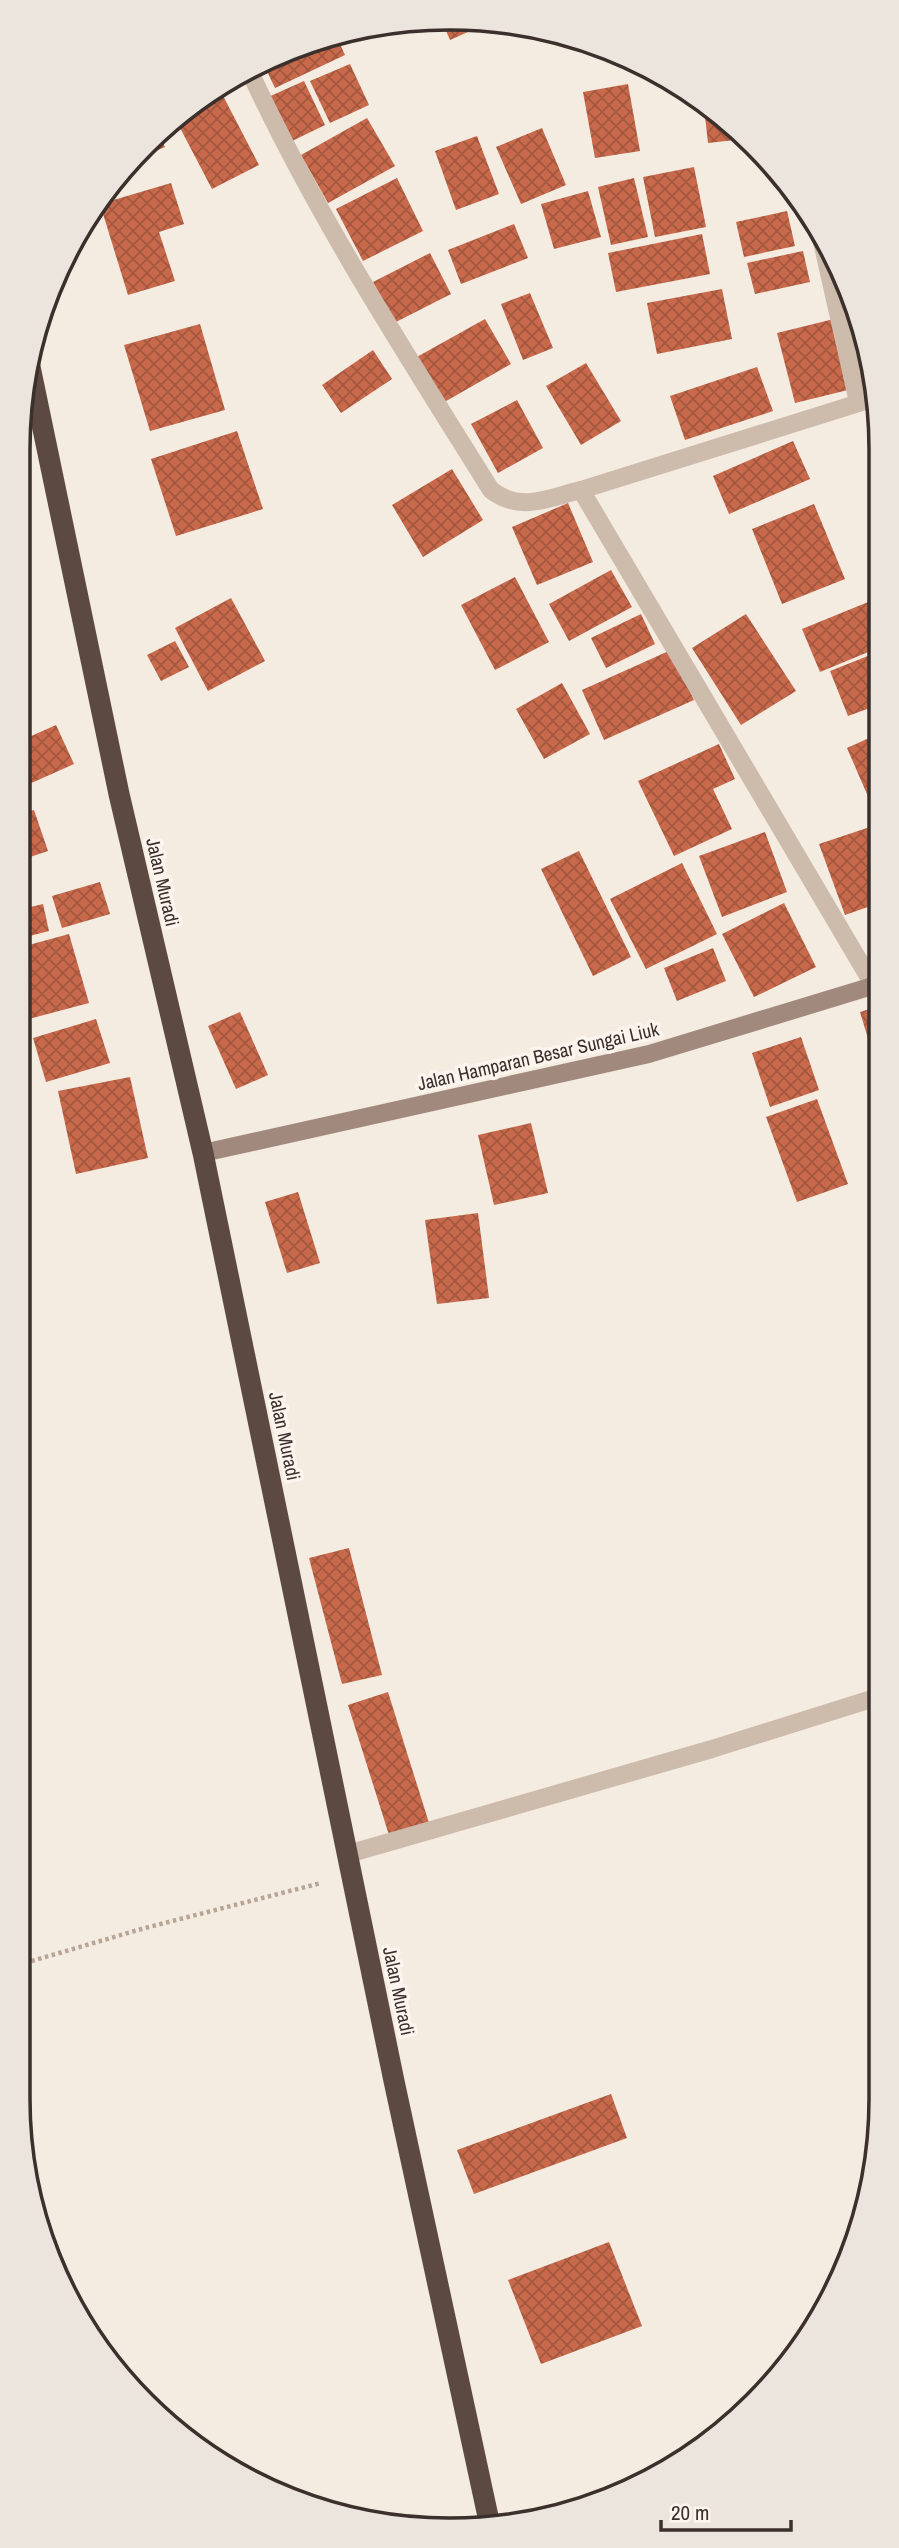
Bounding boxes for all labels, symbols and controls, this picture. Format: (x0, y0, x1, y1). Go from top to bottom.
street label: Jalan Muradi (140, 835, 186, 929)
street label: Jalan Hamparan Besar Sungai Liuk (415, 1016, 661, 1096)
street label: Jalan Muradi (263, 1389, 307, 1483)
street label: Jalan Muradi (377, 1944, 421, 2038)
scale bar (661, 2488, 790, 2532)
text: 20 m (671, 2498, 709, 2527)

